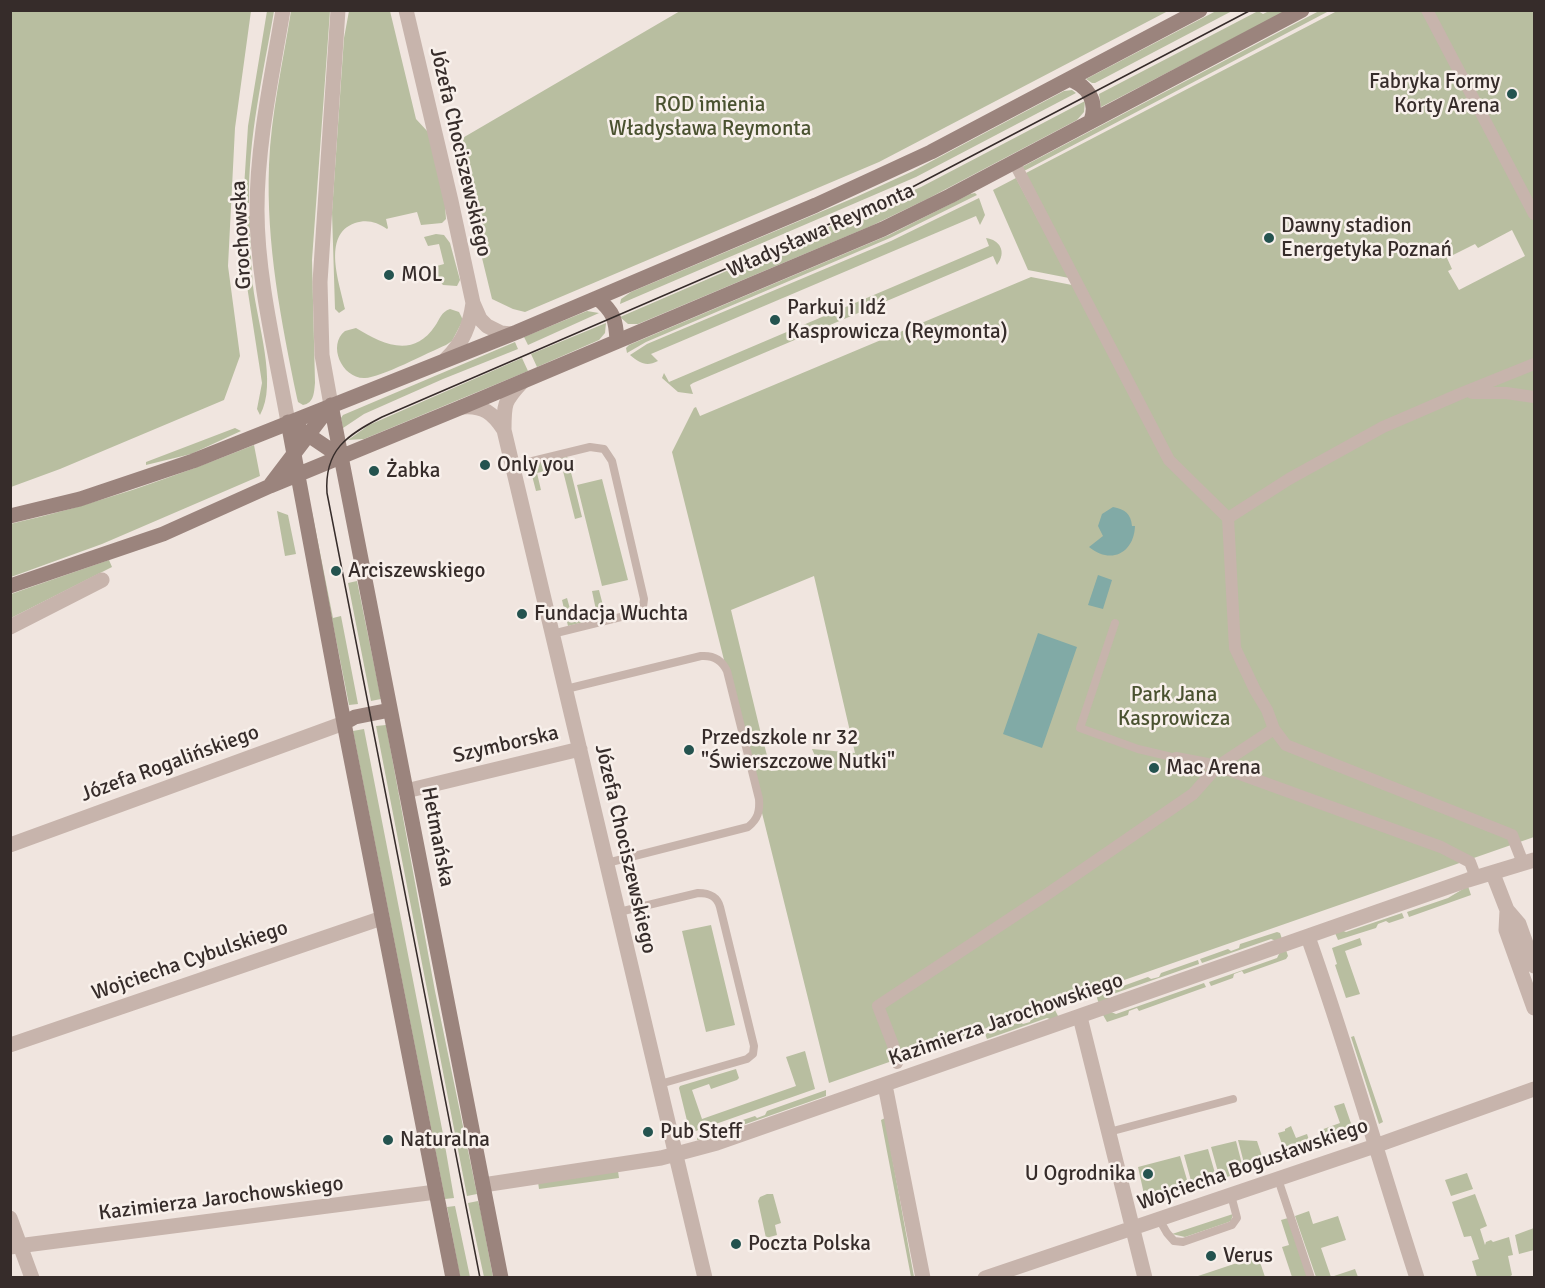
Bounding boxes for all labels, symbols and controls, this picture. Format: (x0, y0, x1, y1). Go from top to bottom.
street label: Józefa Chociszewskiego (424, 45, 496, 259)
place label: Fabryka Formy Korty Arena (1369, 69, 1500, 119)
marker: Fabryka Formy Korty Arena (1505, 87, 1519, 101)
park label: ROD imienia Władysława Reymonta (609, 92, 811, 142)
street label: Władysława Reymonta (723, 178, 919, 284)
street label: Grochowska (227, 180, 257, 290)
place label: Dawny stadion Energetyka Poznań (1281, 213, 1452, 263)
marker: Dawny stadion Energetyka Poznań (1262, 231, 1276, 245)
place label: MOL (401, 262, 443, 288)
marker: MOL (382, 268, 396, 282)
place label: Parkuj i Idź Kasprowicza (Reymonta) (787, 295, 1008, 345)
marker: Parkuj i Idź Kasprowicza (Reymonta) (768, 313, 782, 327)
place label: Only you (497, 452, 575, 478)
place label: Żabka (386, 458, 440, 484)
marker: Only you (478, 458, 492, 472)
marker: Żabka (367, 464, 381, 478)
place label: Arciszewskiego (348, 558, 485, 584)
marker: Arciszewskiego (329, 564, 343, 578)
place label: Fundacja Wuchta (534, 601, 688, 627)
marker: Fundacja Wuchta (515, 607, 529, 621)
park label: Park Jana Kasprowicza (1118, 682, 1230, 732)
street label: Józefa Rogalińskiego (77, 720, 263, 808)
street label: Szymborska (451, 721, 561, 769)
place label: Przedszkole nr 32 "Świerszczowe Nutki" (701, 725, 895, 775)
street label: Józefa Chociszewskiego (589, 742, 661, 956)
marker: Przedszkole nr 32 "Świerszczowe Nutki" (682, 743, 696, 757)
place label: Mac Arena (1166, 755, 1261, 781)
marker: Mac Arena (1147, 761, 1161, 775)
street label: Hetmańska (415, 785, 459, 889)
street label: Wojciecha Cybulskiego (89, 916, 291, 1006)
street label: Kazimierza Jarochowskiego (885, 968, 1127, 1072)
street label: Wojciecha Bogusławskiego (1134, 1114, 1372, 1216)
place label: Pub Steff (660, 1119, 742, 1145)
marker: Pub Steff (641, 1125, 655, 1139)
place label: Naturalna (400, 1127, 490, 1153)
marker: Naturalna (381, 1133, 395, 1147)
place label: U Ogrodnika (1025, 1161, 1136, 1187)
marker: U Ogrodnika (1141, 1167, 1155, 1181)
street label: Kazimierza Jarochowskiego (97, 1171, 345, 1227)
place label: Poczta Polska (748, 1231, 871, 1257)
marker: Poczta Polska (729, 1237, 743, 1251)
place label: Verus (1223, 1243, 1273, 1269)
marker: Verus (1204, 1249, 1218, 1263)

